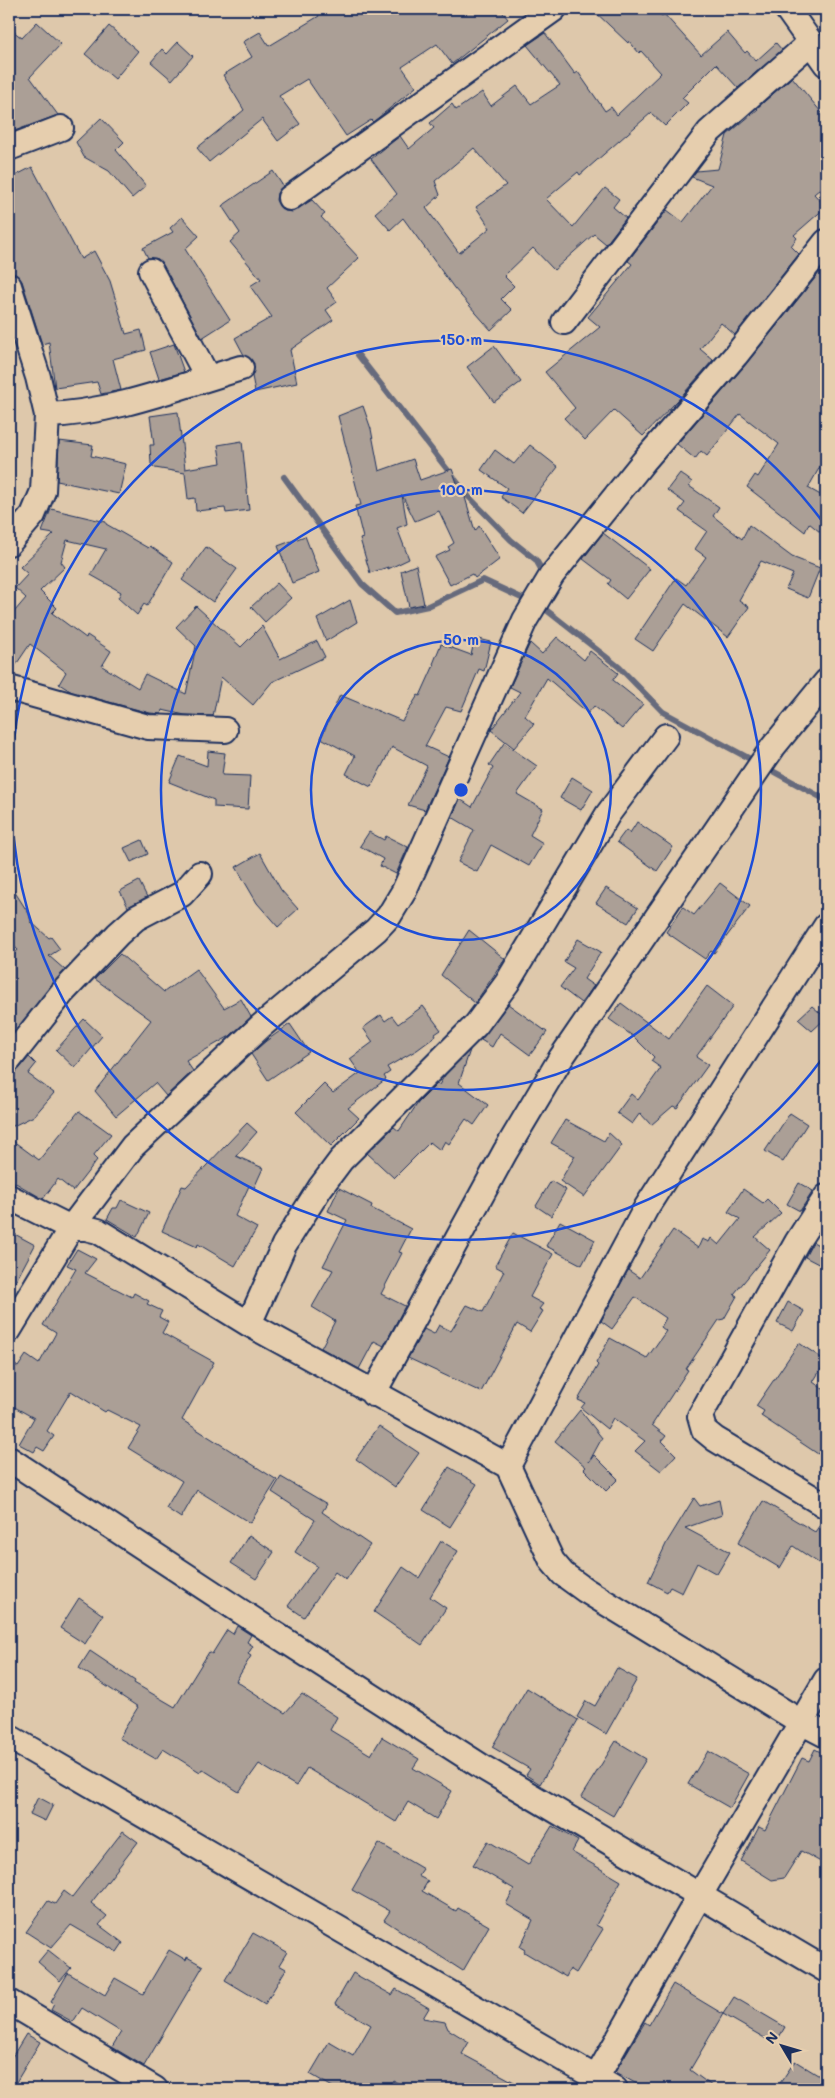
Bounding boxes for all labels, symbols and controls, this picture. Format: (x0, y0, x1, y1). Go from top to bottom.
text: 150 m (440, 329, 482, 349)
text: 100 m (439, 479, 483, 499)
text: 50 m (443, 629, 479, 649)
centre of rings (452, 781, 470, 799)
north arrow (758, 2020, 808, 2070)
text: N (761, 2028, 782, 2048)

